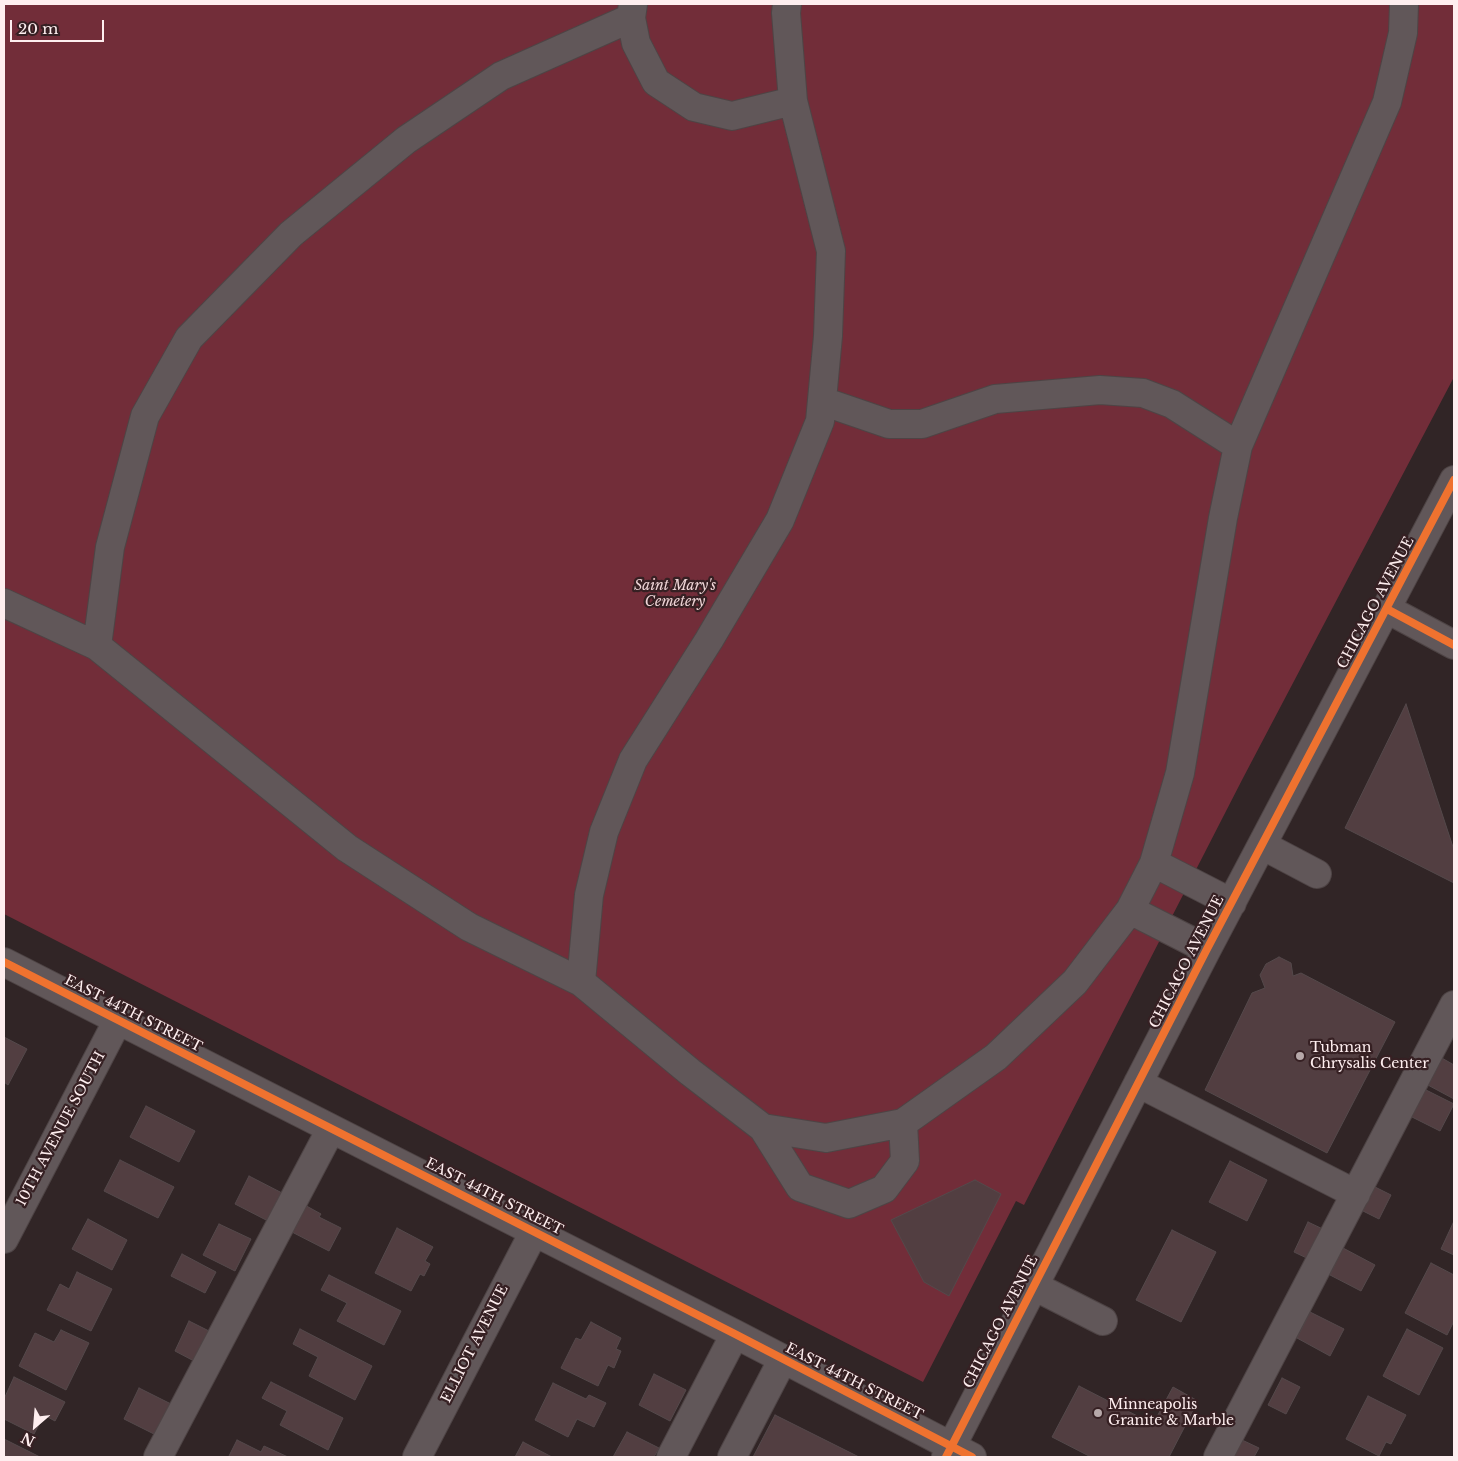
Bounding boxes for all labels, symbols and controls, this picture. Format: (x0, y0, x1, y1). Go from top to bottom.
scale bar (12, 10, 106, 42)
text: 20 m (18, 19, 58, 38)
street label: CHICAGO AVENUE (1334, 534, 1418, 672)
park label: Saint Mary's Cemetery (634, 578, 716, 610)
street label: CHICAGO AVENUE (1146, 893, 1228, 1031)
street label: EAST 44TH STREET (61, 972, 205, 1056)
place label: Tubman Chrysalis Center (1310, 1040, 1429, 1072)
street label: 10TH AVENUE SOUTH (13, 1049, 109, 1209)
marker: Tubman Chrysalis Center (1294, 1050, 1306, 1062)
street label: EAST 44TH STREET (422, 1155, 566, 1239)
street label: CHICAGO AVENUE (960, 1253, 1042, 1391)
street label: ELLIOT AVENUE (438, 1282, 512, 1406)
street label: EAST 44TH STREET (782, 1340, 926, 1424)
place label: Minneapolis Granite & Marble (1108, 1397, 1234, 1430)
north arrow (10, 1401, 60, 1451)
marker: Minneapolis Granite & Marble (1092, 1407, 1104, 1419)
text: N (18, 1428, 38, 1450)

